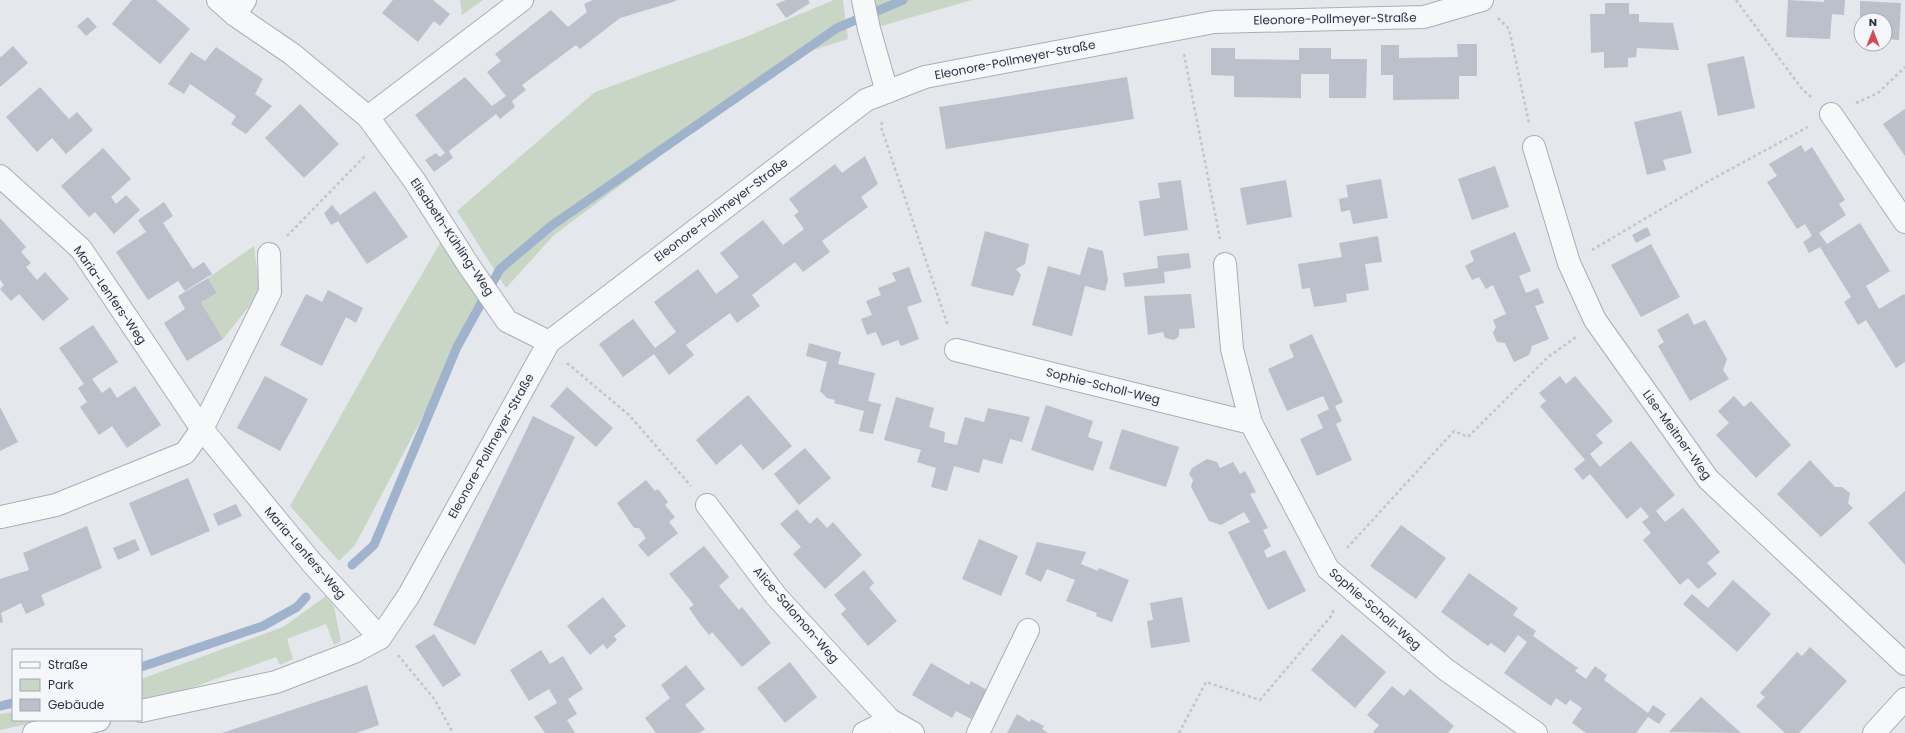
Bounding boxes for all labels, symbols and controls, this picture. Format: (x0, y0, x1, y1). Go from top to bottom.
street label: Eleonore-Pollmeyer-Straße (1253, 9, 1417, 28)
north arrow (1853, 12, 1893, 52)
text: N (1869, 14, 1877, 30)
street label: Eleonore-Pollmeyer-Straße (933, 36, 1097, 83)
street label: Eleonore-Pollmeyer-Straße (650, 154, 791, 266)
street label: Elisabeth-Kühling-Weg (407, 174, 498, 299)
street label: Maria-Lenfers-Weg (70, 242, 151, 347)
street label: Sophie-Scholl-Weg (1044, 363, 1162, 408)
street label: Eleonore-Pollmeyer-Straße (444, 370, 538, 521)
street label: Lise-Meitner-Weg (1639, 386, 1716, 483)
street label: Maria-Lenfers-Weg (261, 503, 350, 602)
street label: Alice-Salomon-Weg (750, 563, 843, 667)
street label: Sophie-Scholl-Weg (1326, 564, 1425, 653)
legend (12, 649, 142, 721)
text: Straße (48, 656, 88, 673)
text: Park (48, 676, 75, 693)
text: Gebäude (48, 696, 104, 713)

